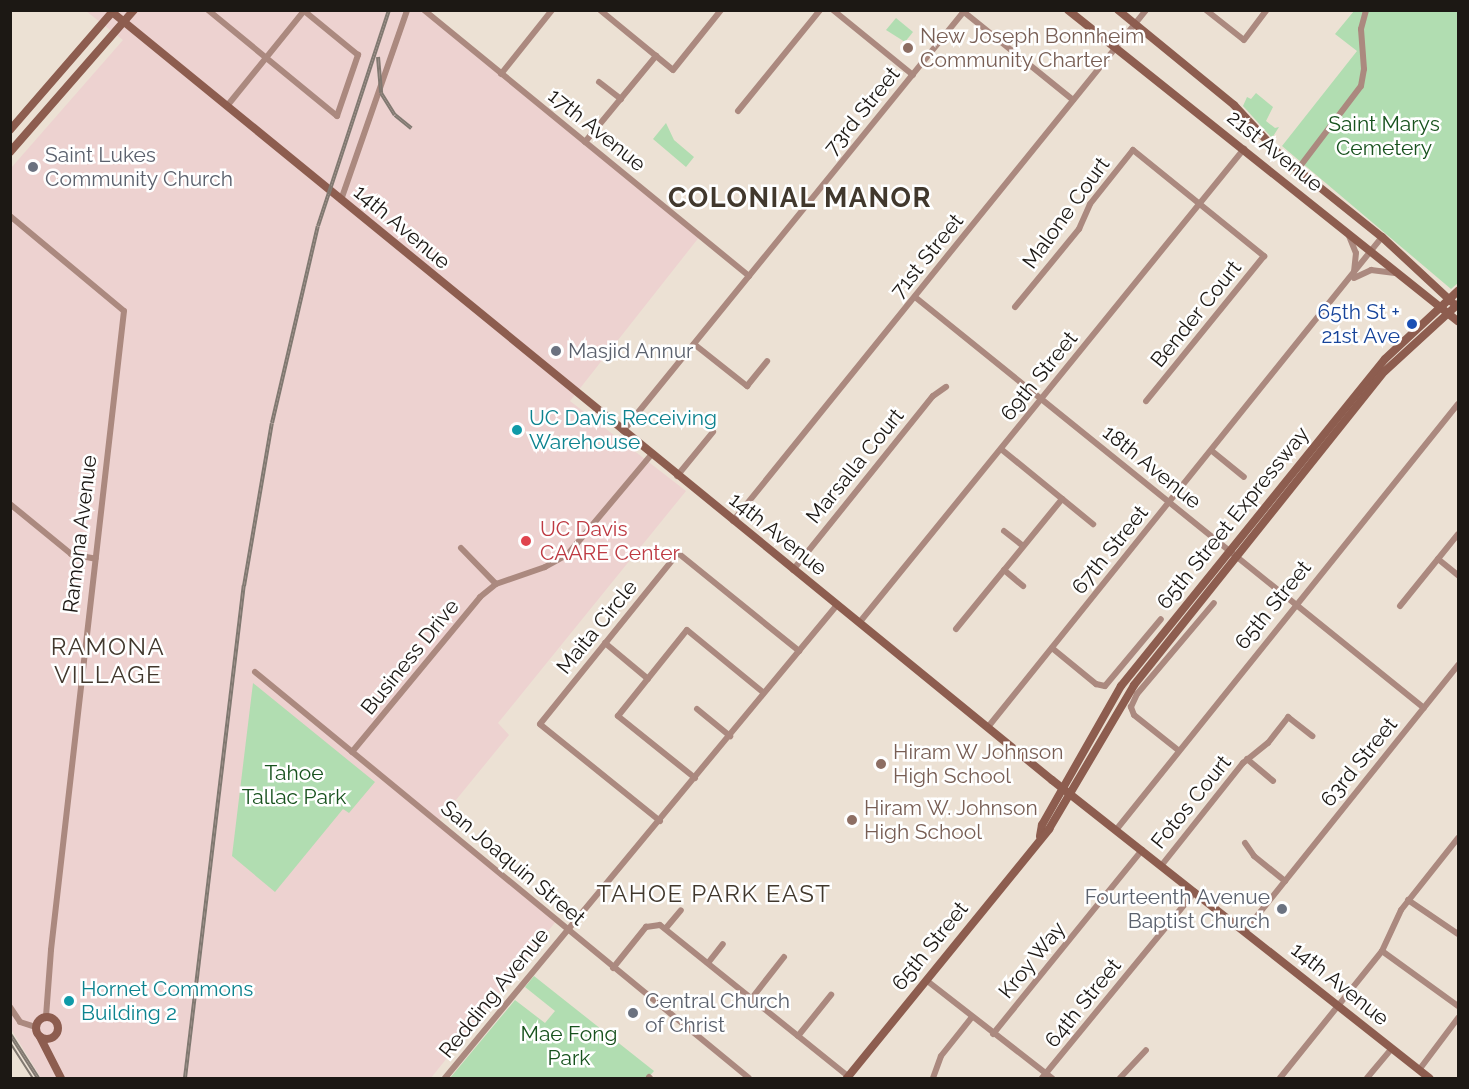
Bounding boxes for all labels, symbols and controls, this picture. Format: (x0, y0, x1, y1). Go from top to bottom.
place label: New Joseph Bonnheim Community Charter (920, 23, 1145, 73)
marker: New Joseph Bonnheim Community Charter (901, 41, 915, 55)
street label: 73rd Street (819, 62, 905, 160)
street label: 17th Avenue (543, 83, 651, 177)
street label: 21st Avenue (1222, 105, 1328, 197)
park label: Saint Marys Cemetery (1328, 111, 1440, 161)
place label: Saint Lukes Community Church (45, 142, 233, 192)
street label: Malone Court (1017, 152, 1115, 274)
marker: Saint Lukes Community Church (26, 160, 40, 174)
street label: 14th Avenue (348, 179, 456, 275)
district label: COLONIAL MANOR (668, 182, 932, 214)
street label: 71st Street (885, 209, 969, 303)
street label: Bender Court (1145, 255, 1247, 373)
place label: 65th St + 21st Ave (1318, 299, 1400, 349)
marker: 65th St + 21st Ave (1405, 317, 1419, 331)
street label: 69th Street (995, 326, 1083, 426)
place label: Masjid Annur (568, 338, 694, 364)
marker: Masjid Annur (549, 344, 563, 358)
street label: Marsalla Court (801, 403, 909, 529)
place label: UC Davis Receiving Warehouse (529, 405, 717, 455)
street label: 18th Avenue (1098, 420, 1206, 514)
street label: 65th Street Expressway (1152, 422, 1314, 614)
marker: UC Davis Receiving Warehouse (510, 423, 524, 437)
street label: Ramona Avenue (58, 453, 102, 615)
street label: 14th Avenue (724, 487, 832, 581)
street label: 67th Street (1067, 501, 1153, 599)
place label: UC Davis CAARE Center (540, 516, 680, 566)
marker: UC Davis CAARE Center (517, 532, 535, 550)
street label: 65th Street (1230, 556, 1316, 654)
street label: Maita Circle (551, 575, 643, 679)
street label: Business Drive (356, 594, 464, 720)
district label: RAMONA VILLAGE (51, 633, 165, 689)
street label: 63rd Street (1315, 712, 1403, 812)
place label: Hiram W Johnson High School (893, 739, 1066, 789)
street label: Fotos Court (1146, 750, 1236, 854)
marker: Hiram W Johnson High School (874, 757, 888, 771)
park label: Tahoe Tallac Park (242, 760, 346, 810)
street label: San Joaquin Street (435, 795, 591, 931)
place label: Hiram W. Johnson High School (864, 795, 1039, 845)
marker: Hiram W. Johnson High School (845, 813, 859, 827)
district label: TAHOE PARK EAST (596, 880, 832, 908)
place label: Fourteenth Avenue Baptist Church (1084, 884, 1270, 934)
street label: 65th Street (887, 897, 973, 995)
marker: Fourteenth Avenue Baptist Church (1275, 902, 1289, 916)
street label: Kroy Way (993, 916, 1071, 1004)
street label: Redding Avenue (434, 923, 554, 1063)
street label: 14th Avenue (1286, 937, 1394, 1031)
street label: 64th Street (1040, 954, 1126, 1052)
place label: Hornet Commons Building 2 (81, 976, 253, 1026)
place label: Central Church of Christ (645, 988, 791, 1038)
marker: Hornet Commons Building 2 (62, 994, 76, 1008)
marker: Central Church of Christ (626, 1006, 640, 1020)
park label: Mae Fong Park (521, 1021, 617, 1071)

